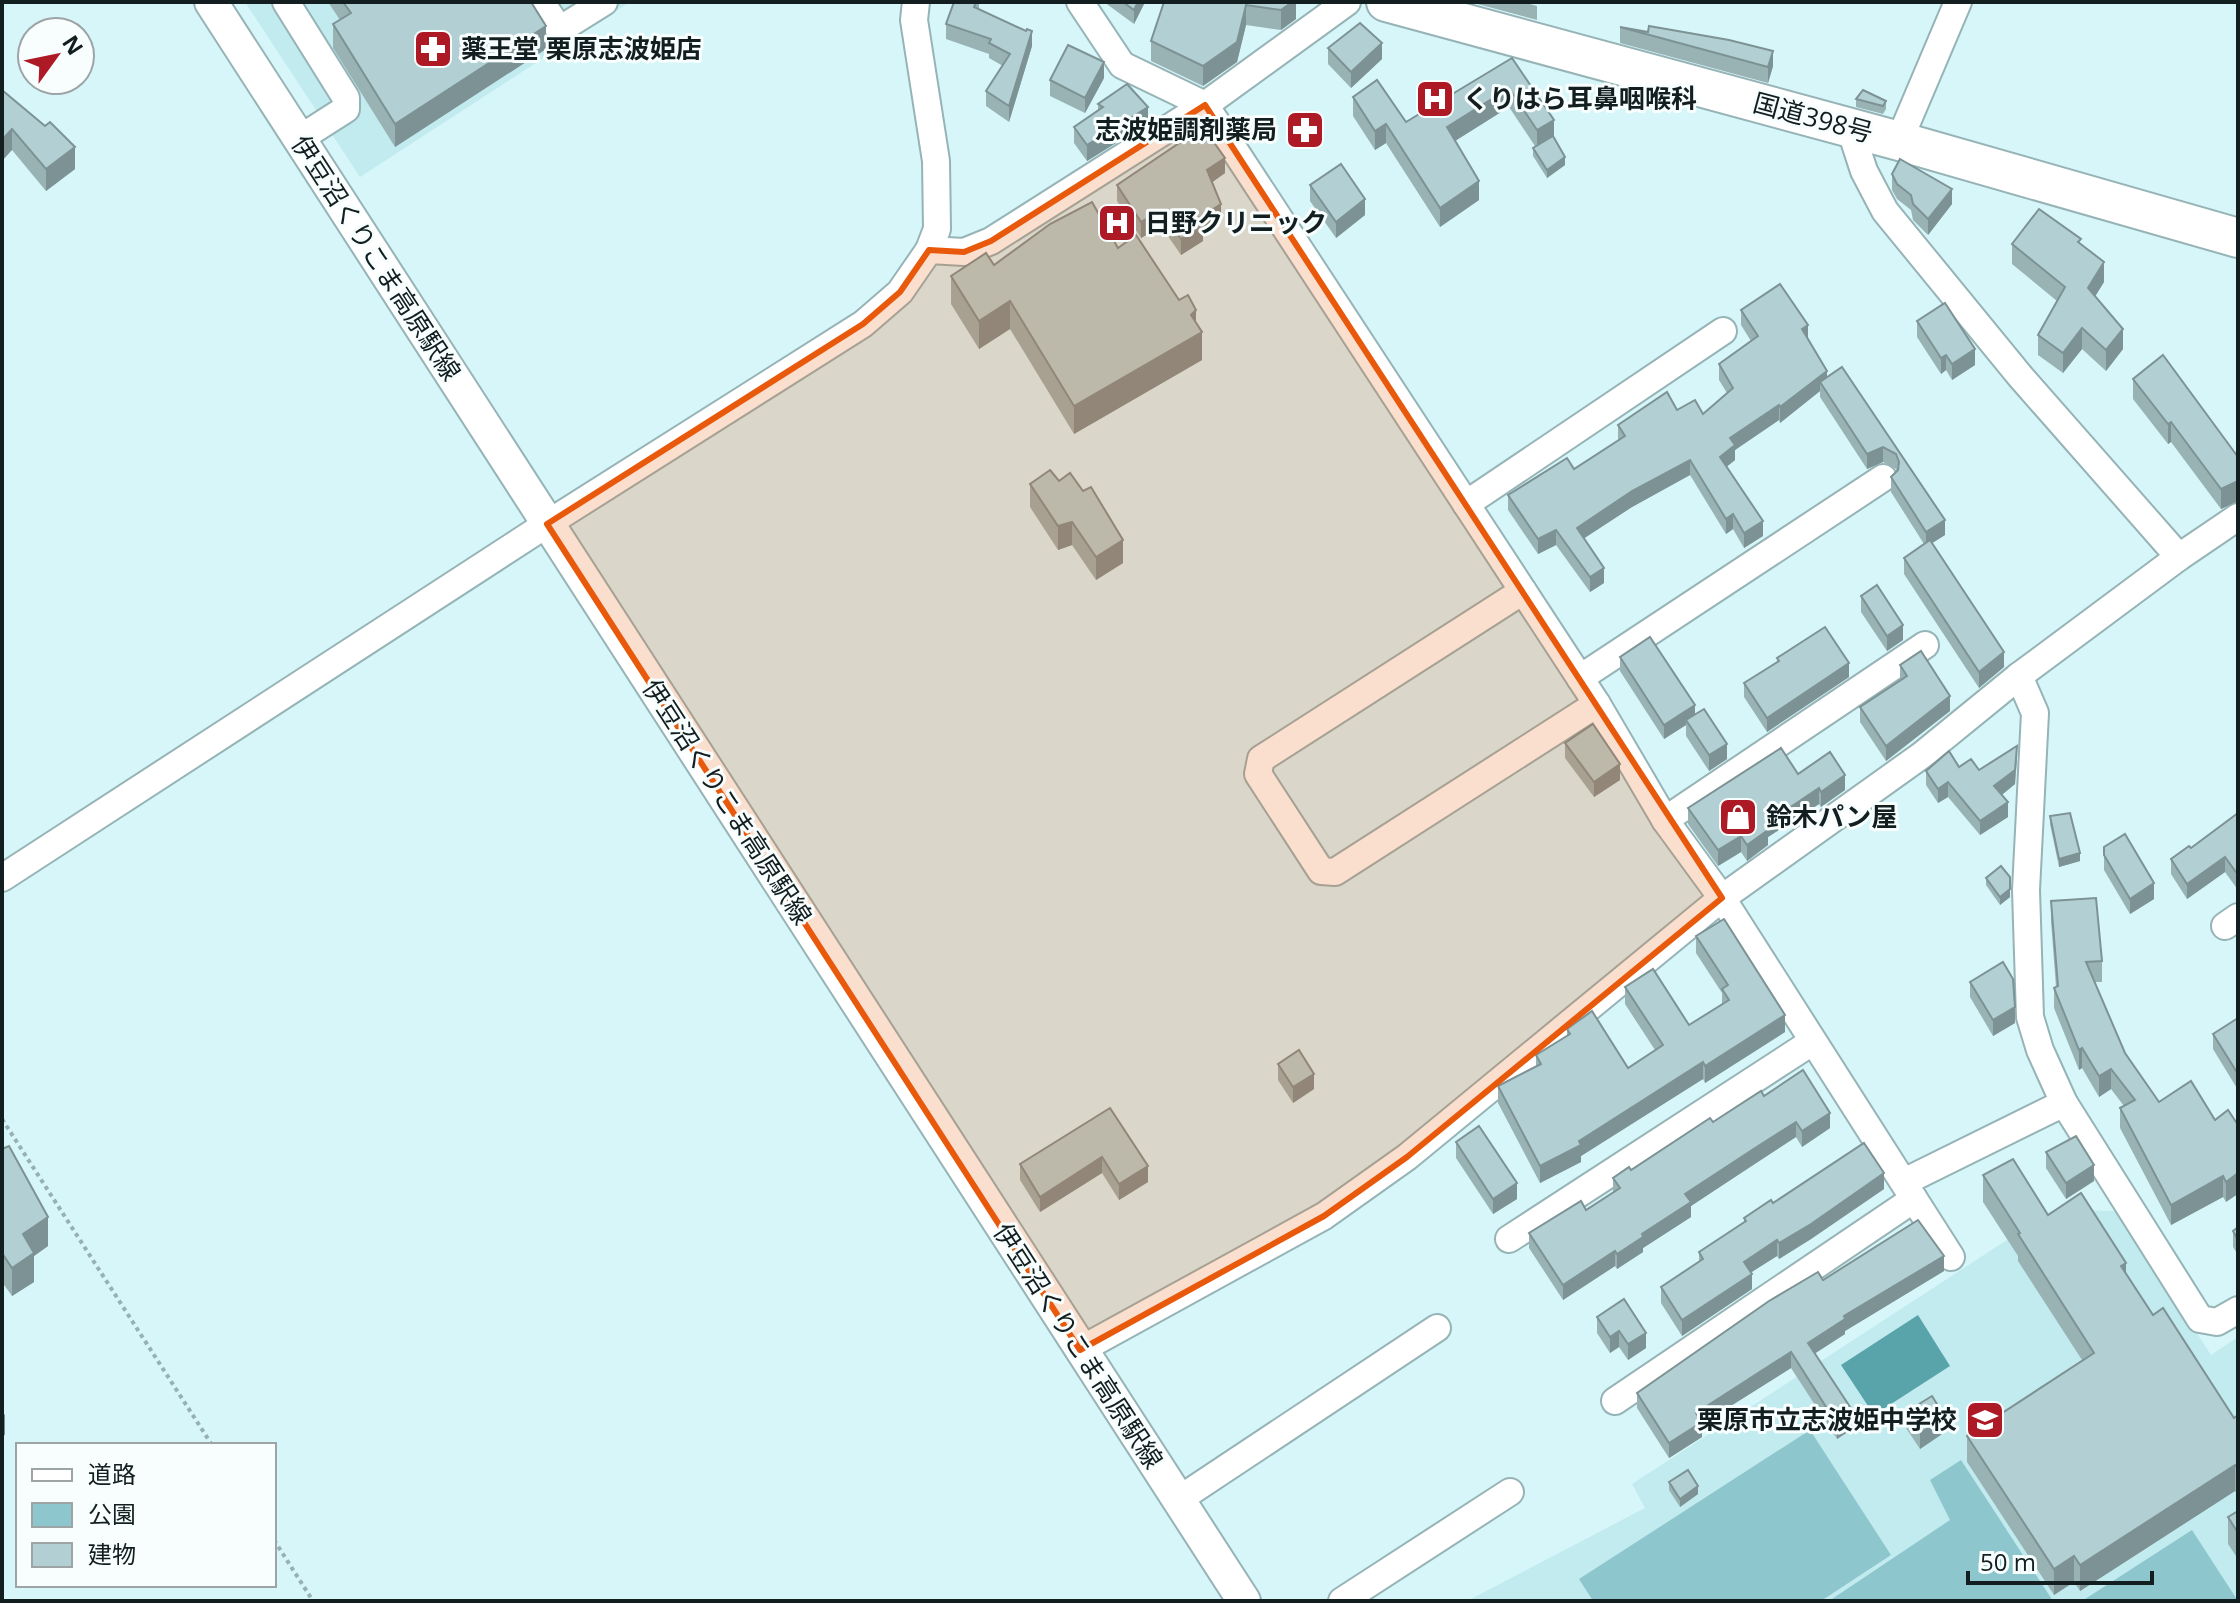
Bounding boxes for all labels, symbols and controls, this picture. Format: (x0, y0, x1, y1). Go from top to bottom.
north arrow (16, 16, 96, 96)
pharmacy icon: 薬王堂 栗原志波姫店 (412, 28, 454, 70)
text: N (56, 29, 91, 60)
place label: 薬王堂 栗原志波姫店 (461, 30, 702, 66)
hospital icon: くりはら耳鼻咽喉科 (1414, 78, 1456, 120)
place label: くりはら耳鼻咽喉科 (1463, 80, 1697, 116)
street label: 国道398号 (1749, 84, 1877, 150)
pharmacy icon: 志波姫調剤薬局 (1284, 109, 1326, 151)
place label: 志波姫調剤薬局 (1095, 111, 1277, 147)
street label: 伊豆沼くりこま高原駅線 (284, 128, 470, 387)
hospital icon: 日野クリニック (1096, 202, 1138, 244)
place label: 日野クリニック (1145, 204, 1327, 240)
street label: 伊豆沼くりこま高原駅線 (635, 672, 821, 931)
shop icon: 鈴木パン屋 (1717, 796, 1759, 838)
place label: 鈴木パン屋 (1766, 798, 1897, 834)
street label: 伊豆沼くりこま高原駅線 (986, 1216, 1172, 1475)
school or university icon: 栗原市立志波姫中学校 (1964, 1399, 2006, 1441)
place label: 栗原市立志波姫中学校 (1697, 1401, 1957, 1437)
legend (16, 1443, 276, 1587)
text: 道路 (88, 1457, 136, 1490)
text: 公園 (88, 1497, 136, 1530)
scale bar (1968, 1535, 2152, 1585)
text: 建物 (88, 1537, 136, 1570)
text: 50 m (1980, 1545, 2036, 1578)

